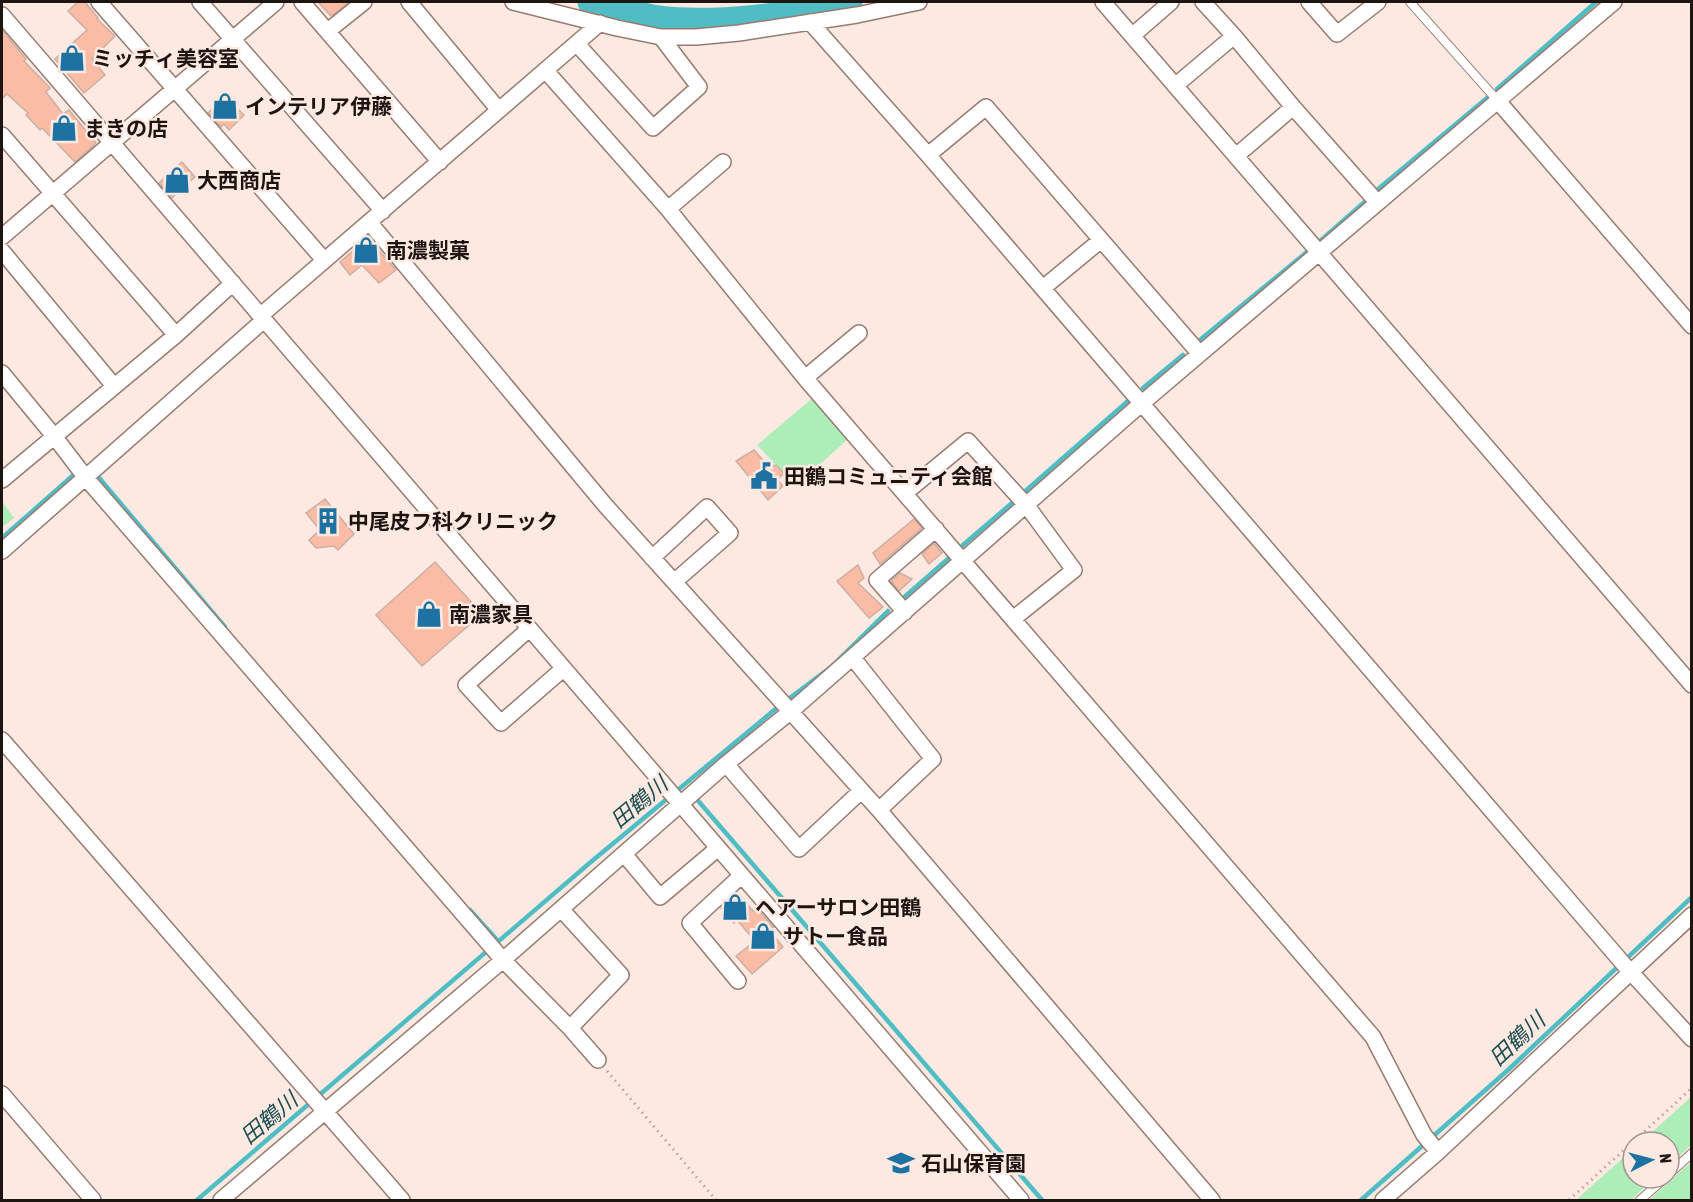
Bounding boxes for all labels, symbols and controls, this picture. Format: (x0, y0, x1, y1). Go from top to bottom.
shop icon: ミッチィ美容室 (57, 43, 87, 73)
place label: ミッチィ美容室 (92, 46, 239, 70)
shop icon: インテリア伊藤 (210, 91, 240, 121)
place label: インテリア伊藤 (245, 94, 392, 118)
shop icon: まきの店 (49, 113, 79, 143)
place label: まきの店 (84, 116, 168, 140)
shop icon: 大西商店 (162, 165, 192, 195)
place label: 大西商店 (197, 168, 281, 192)
shop icon: 南濃製菓 (351, 235, 381, 265)
place label: 南濃製菓 (386, 238, 470, 262)
public building icon: 田鶴コミュニティ会館 (749, 461, 779, 491)
place label: 田鶴コミュニティ会館 (784, 464, 993, 488)
building icon: 中尾皮フ科クリニック (313, 506, 343, 536)
place label: 中尾皮フ科クリニック (348, 509, 558, 533)
shop icon: 南濃家具 (414, 599, 444, 629)
place label: 南濃家具 (449, 602, 533, 626)
water label: 田鶴川 (605, 770, 674, 833)
shop icon: ヘアーサロン田鶴 (720, 892, 750, 922)
place label: ヘアーサロン田鶴 (755, 895, 921, 919)
shop icon: サトー食品 (748, 921, 778, 951)
place label: サトー食品 (783, 924, 888, 948)
water label: 田鶴川 (1484, 1006, 1551, 1071)
water label: 田鶴川 (235, 1086, 304, 1149)
north arrow (1621, 1130, 1681, 1190)
school or university icon: 石山保育園 (886, 1148, 916, 1178)
place label: 石山保育園 (921, 1151, 1026, 1175)
text: N (1656, 1153, 1675, 1164)

